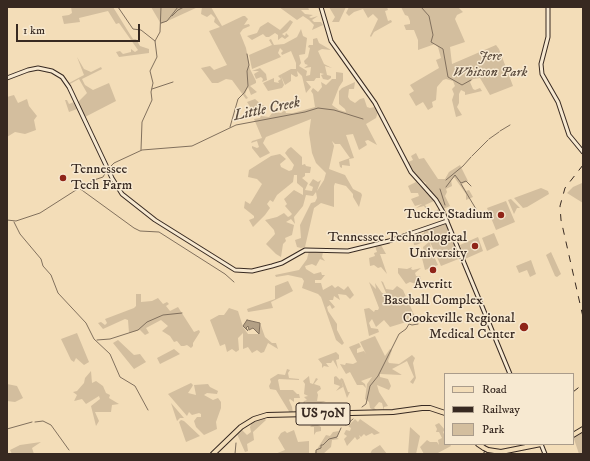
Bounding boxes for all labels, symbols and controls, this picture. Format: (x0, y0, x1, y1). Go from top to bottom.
scale bar (18, 16, 142, 42)
text: 1 km (23, 23, 45, 38)
park label: Jere Whitson Park (453, 49, 527, 82)
water label: Little Creek (232, 94, 302, 126)
place label: Tennessee Tech Farm (71, 162, 132, 194)
marker: Tennessee Tech Farm (58, 173, 68, 183)
place label: Tucker Stadium (404, 207, 493, 223)
marker: Tucker Stadium (496, 210, 506, 220)
place label: Tennessee Technological University (328, 230, 467, 262)
marker: Tennessee Technological University (470, 241, 480, 251)
marker: Averitt Baseball Complex (428, 265, 438, 275)
place label: Averitt Baseball Complex (383, 277, 483, 310)
place label: Cookeville Regional Medical Center (403, 311, 515, 344)
marker: Cookeville Regional Medical Center (518, 321, 530, 333)
legend (444, 373, 574, 445)
text: Road (482, 382, 507, 397)
text: Railway (482, 402, 520, 417)
road number: US 70N (296, 403, 350, 425)
text: Park (482, 422, 504, 437)

